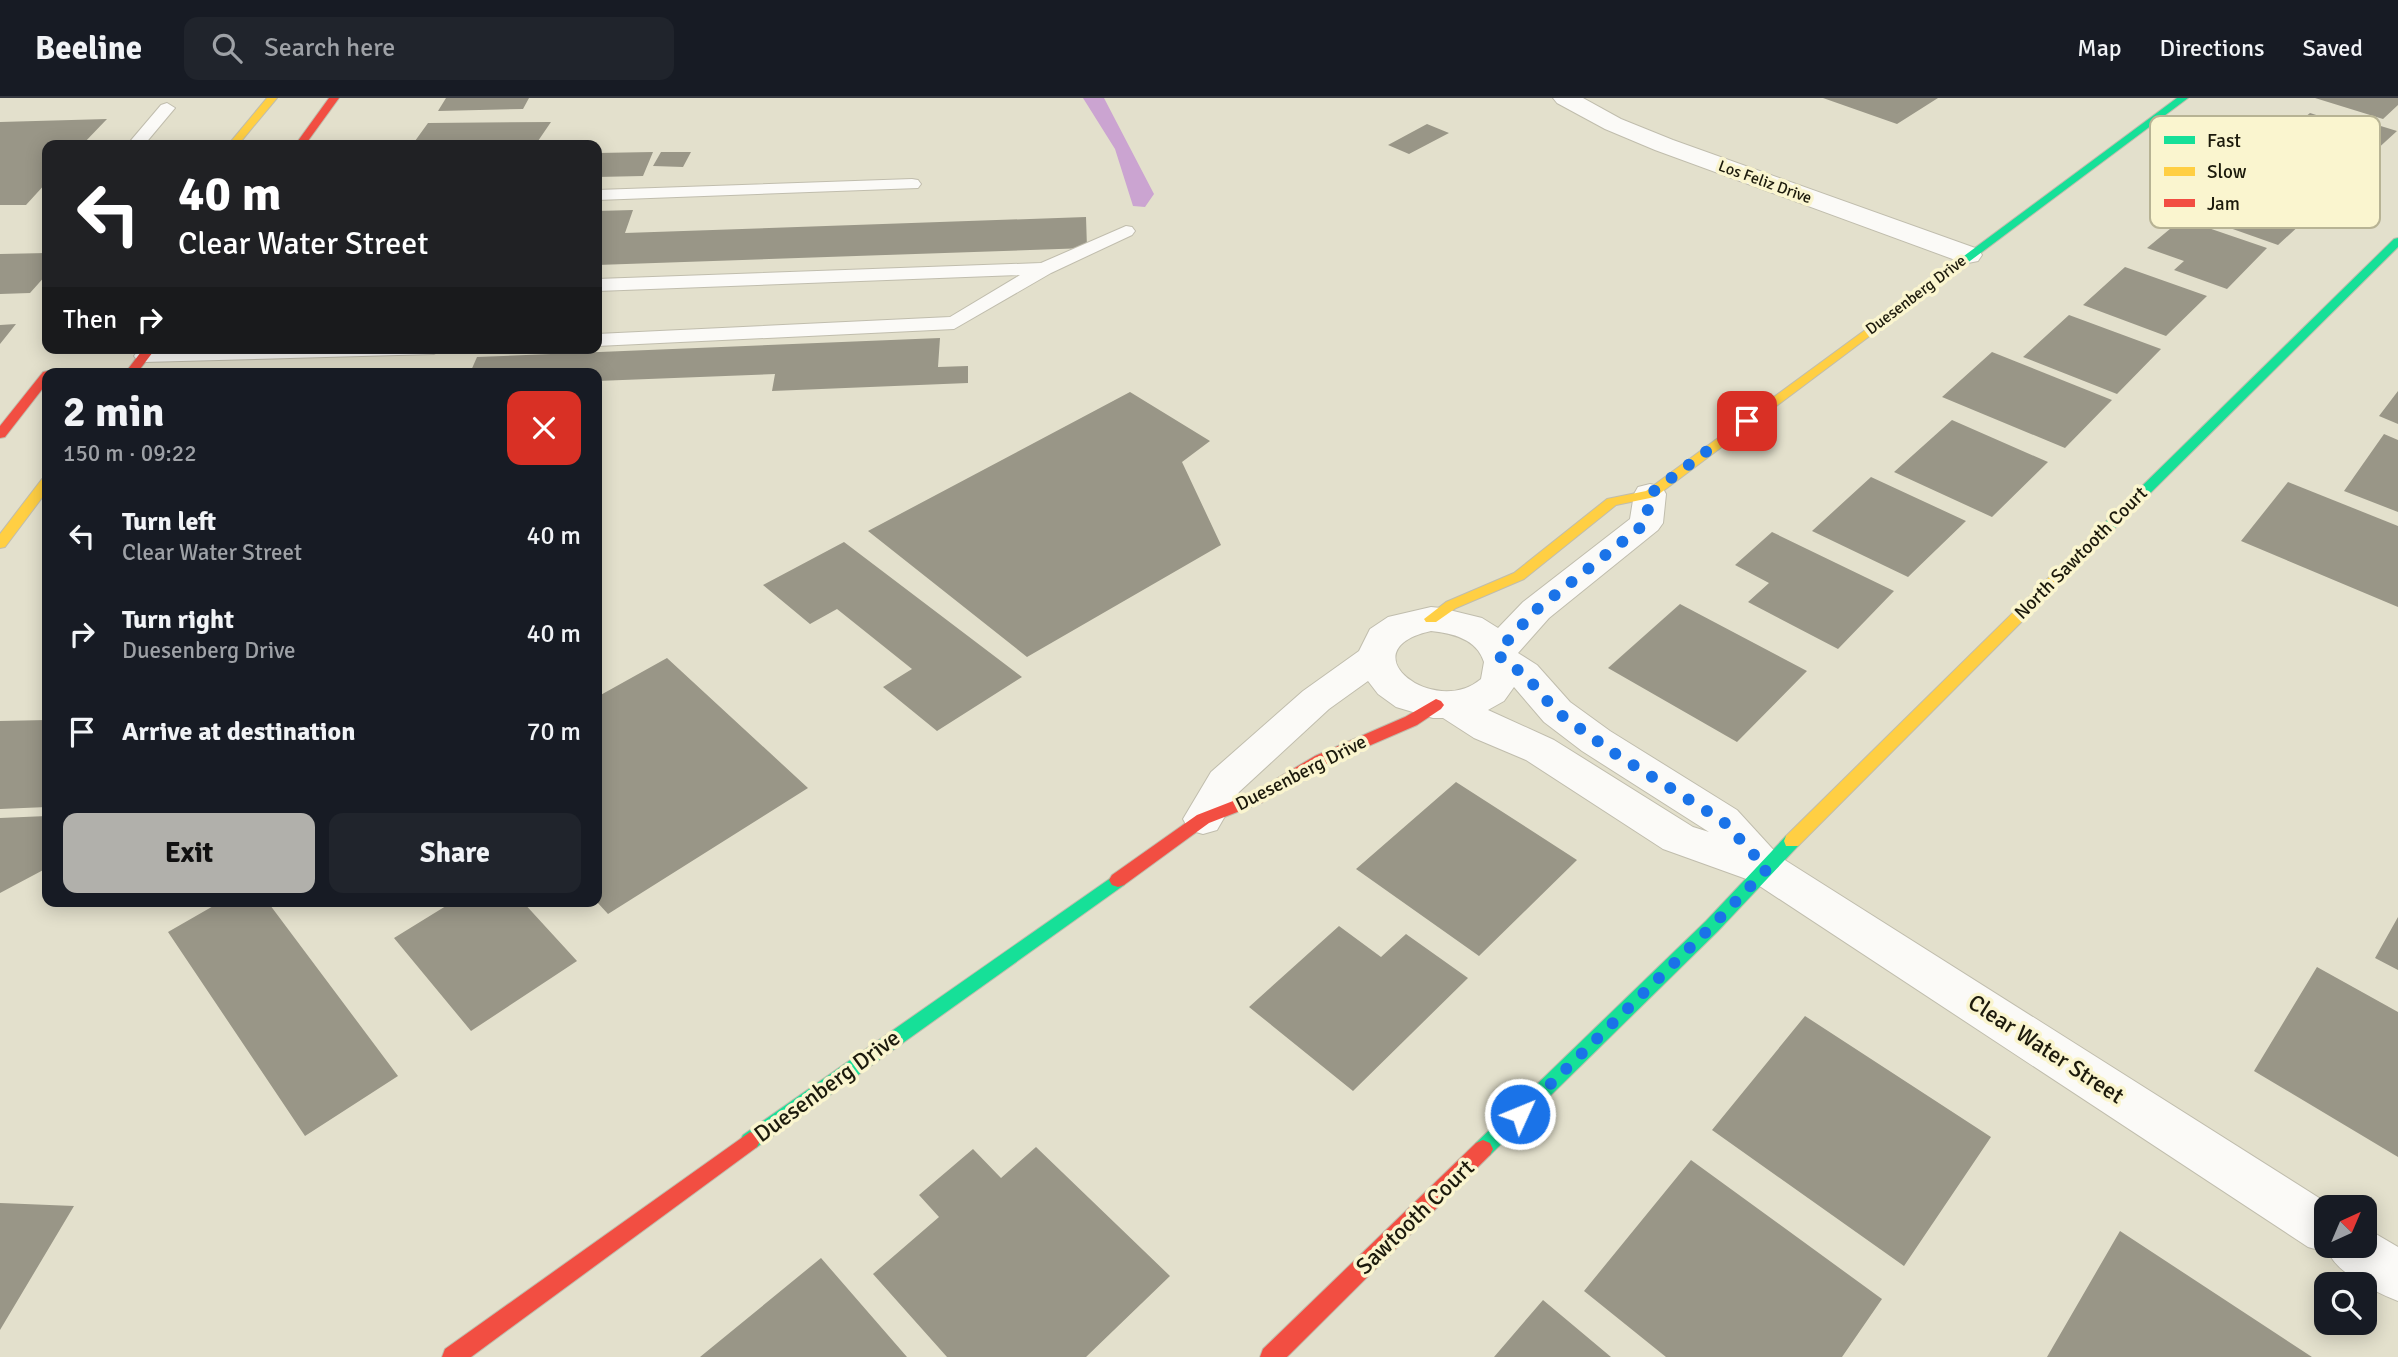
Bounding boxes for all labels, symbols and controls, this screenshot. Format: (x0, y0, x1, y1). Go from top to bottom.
search box (184, 17, 674, 80)
text: Beeline (35, 28, 142, 69)
icon: search (208, 29, 246, 67)
text: Search here (264, 32, 395, 64)
text: Map (2077, 33, 2122, 63)
text: Directions (2160, 33, 2265, 63)
text: Saved (2303, 33, 2363, 63)
legend (2150, 116, 2380, 228)
text: Fast (2207, 129, 2241, 153)
street label: Los Feliz Drive (1715, 156, 1815, 208)
text: Slow (2207, 160, 2247, 184)
text: 40 m (178, 164, 281, 224)
icon: left (63, 168, 154, 259)
text: Jam (2207, 192, 2240, 216)
text: Clear Water Street (178, 224, 428, 263)
street label: Duesenberg Drive (1862, 251, 1970, 339)
icon: right (131, 301, 169, 339)
text: Then (63, 304, 117, 336)
text: 2 min (63, 387, 164, 438)
button: close (507, 391, 581, 465)
pin (1717, 391, 1777, 451)
icon: arrive (1728, 402, 1766, 440)
text: 150 m · 09:22 (63, 439, 197, 468)
street label: North Sawtooth Court (2010, 481, 2153, 624)
text: Turn left (122, 506, 216, 538)
icon: left (63, 517, 101, 555)
text: 40 m (526, 520, 581, 552)
text: Clear Water Street (122, 538, 302, 567)
text: Turn right (122, 604, 234, 636)
icon: right (63, 615, 101, 653)
text: 40 m (526, 618, 581, 650)
text: Duesenberg Drive (122, 636, 296, 665)
icon: arrive (63, 713, 101, 751)
text: Arrive at destination (122, 716, 355, 748)
text: 70 m (526, 716, 581, 748)
street label: Duesenberg Drive (1232, 730, 1370, 816)
button: Exit (63, 813, 315, 893)
button: Share (329, 813, 581, 893)
street label: Clear Water Street (1963, 988, 2129, 1110)
street label: Duesenberg Drive (748, 1023, 906, 1149)
position arrow (1483, 1077, 1557, 1151)
street label: Sawtooth Court (1350, 1153, 1480, 1281)
north arrow (2314, 1195, 2376, 1258)
map controls (2314, 1195, 2377, 1335)
button: search (2314, 1272, 2377, 1335)

